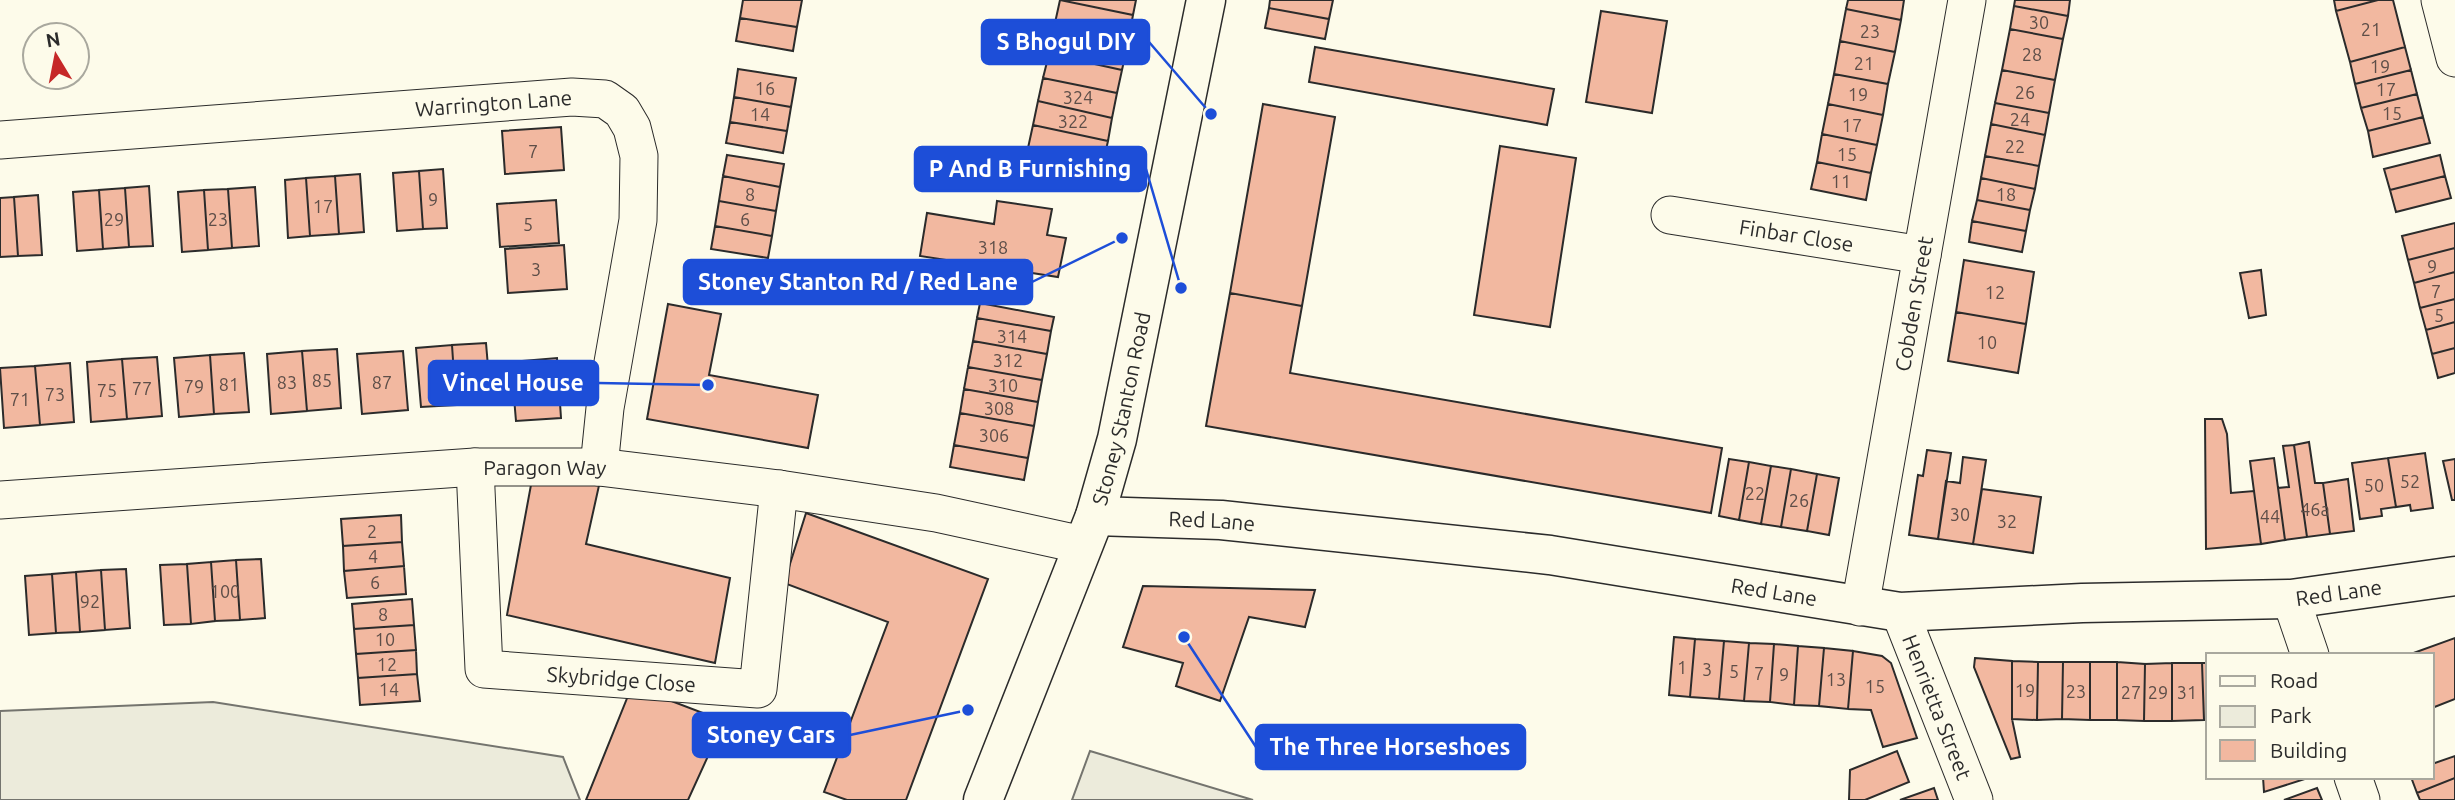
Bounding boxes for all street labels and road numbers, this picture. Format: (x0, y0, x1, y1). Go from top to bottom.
street label: Warrington Lane (414, 85, 573, 121)
street label: Finbar Close (1738, 214, 1855, 256)
street label: Cobden Street (1890, 234, 1937, 373)
street label: Stoney Stanton Road (1087, 310, 1155, 508)
street label: Paragon Way (483, 455, 608, 480)
street label: Red Lane (1168, 506, 1256, 536)
street label: Red Lane (1729, 573, 1819, 610)
street label: Red Lane (2294, 574, 2383, 610)
street label: Henrietta Street (1898, 631, 1977, 783)
street label: Skybridge Close (546, 662, 697, 696)

